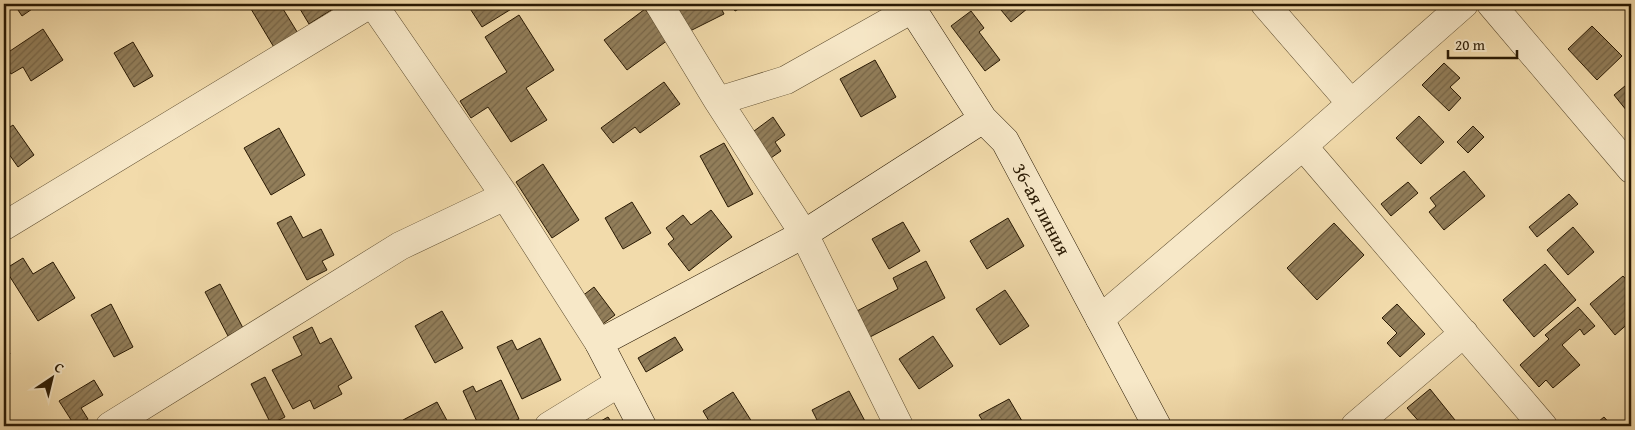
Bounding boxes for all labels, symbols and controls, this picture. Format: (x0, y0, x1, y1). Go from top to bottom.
scale bar (1448, 28, 1516, 60)
text: 20 m (1455, 34, 1486, 55)
street label: 36-ая линия (1006, 158, 1078, 261)
north arrow (28, 352, 78, 402)
text: С (50, 357, 69, 378)

